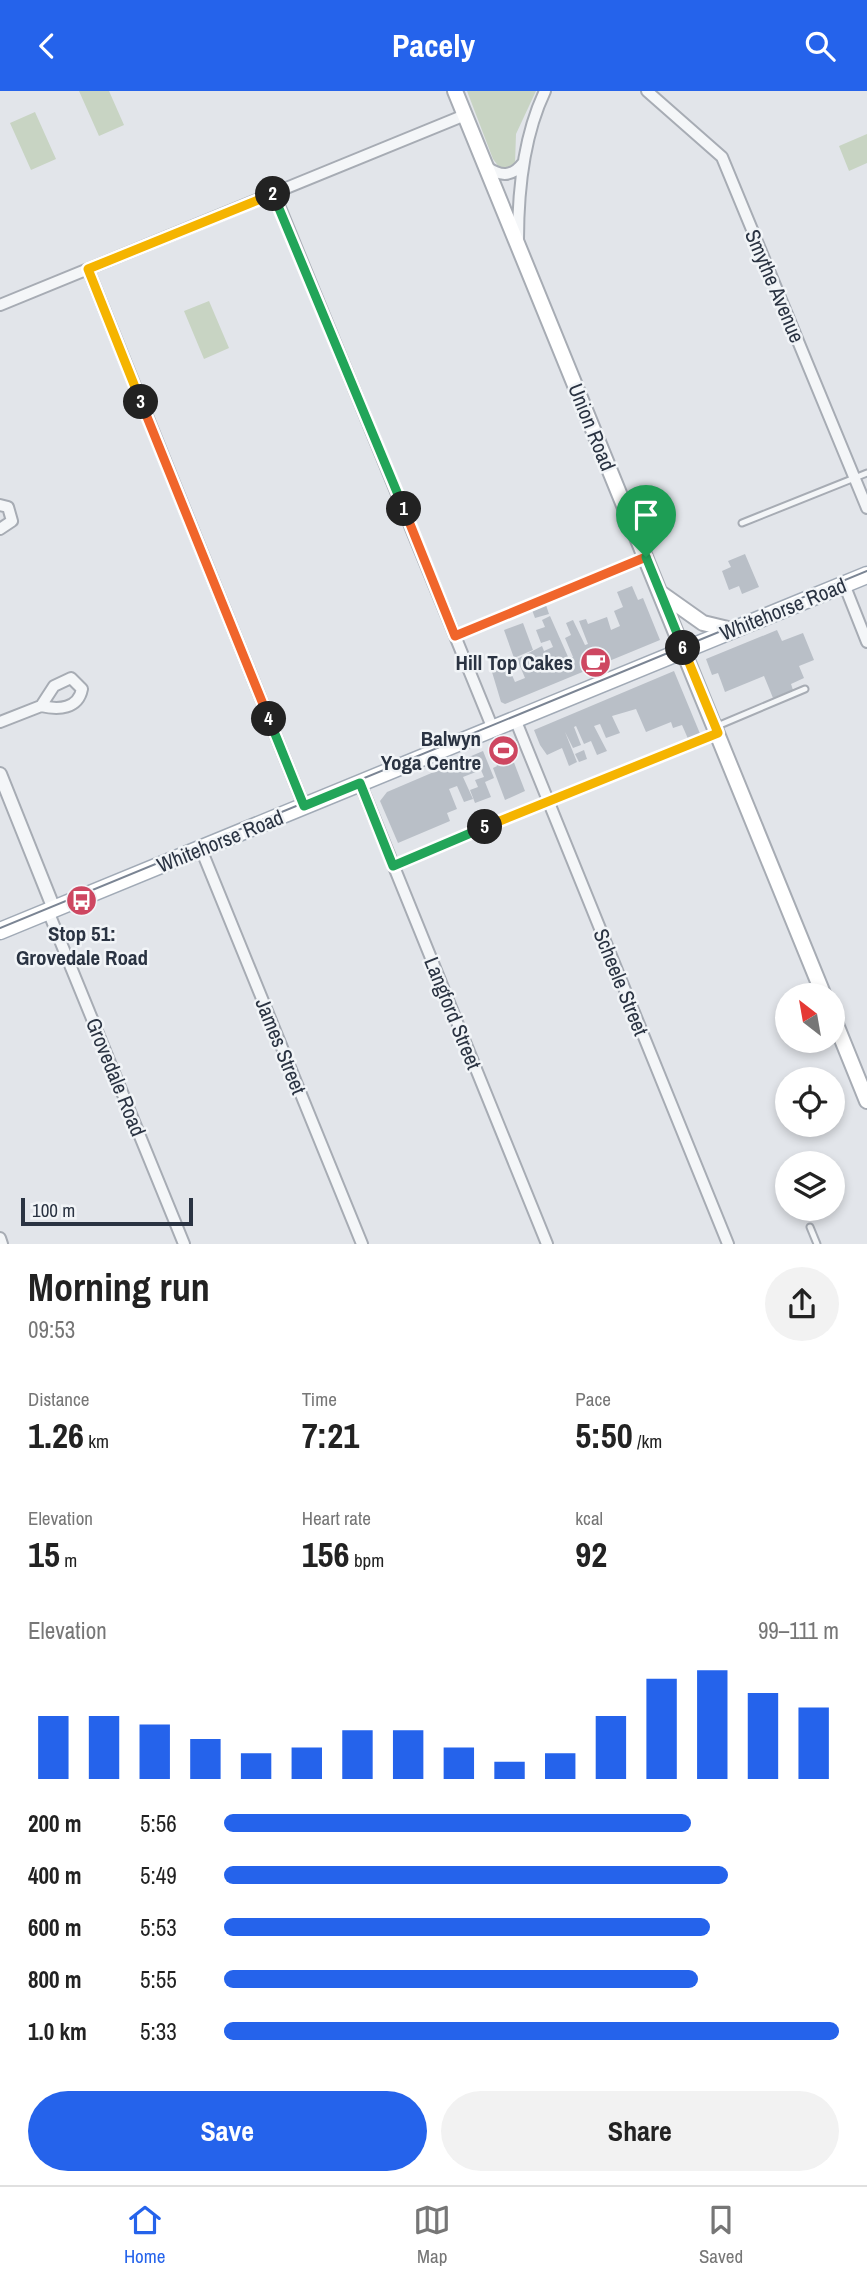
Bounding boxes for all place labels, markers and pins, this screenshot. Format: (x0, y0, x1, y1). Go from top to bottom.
pin: 2 (256, 177, 290, 211)
pin: 3 (124, 385, 158, 419)
pin (616, 485, 676, 557)
pin: 1 (386, 491, 422, 527)
pin: 6 (666, 631, 700, 665)
cafe icon: Hill Top Cakes (579, 645, 613, 679)
place label: Hill Top Cakes (456, 648, 573, 677)
pin: 4 (252, 701, 286, 737)
place label: Balwyn Yoga Centre (381, 724, 481, 777)
sports icon: Balwyn Yoga Centre (487, 733, 521, 767)
pin: 5 (468, 809, 503, 845)
bus stop icon: Stop 51: Grovedale Road (65, 884, 99, 918)
place label: Stop 51: Grovedale Road (16, 919, 148, 972)

